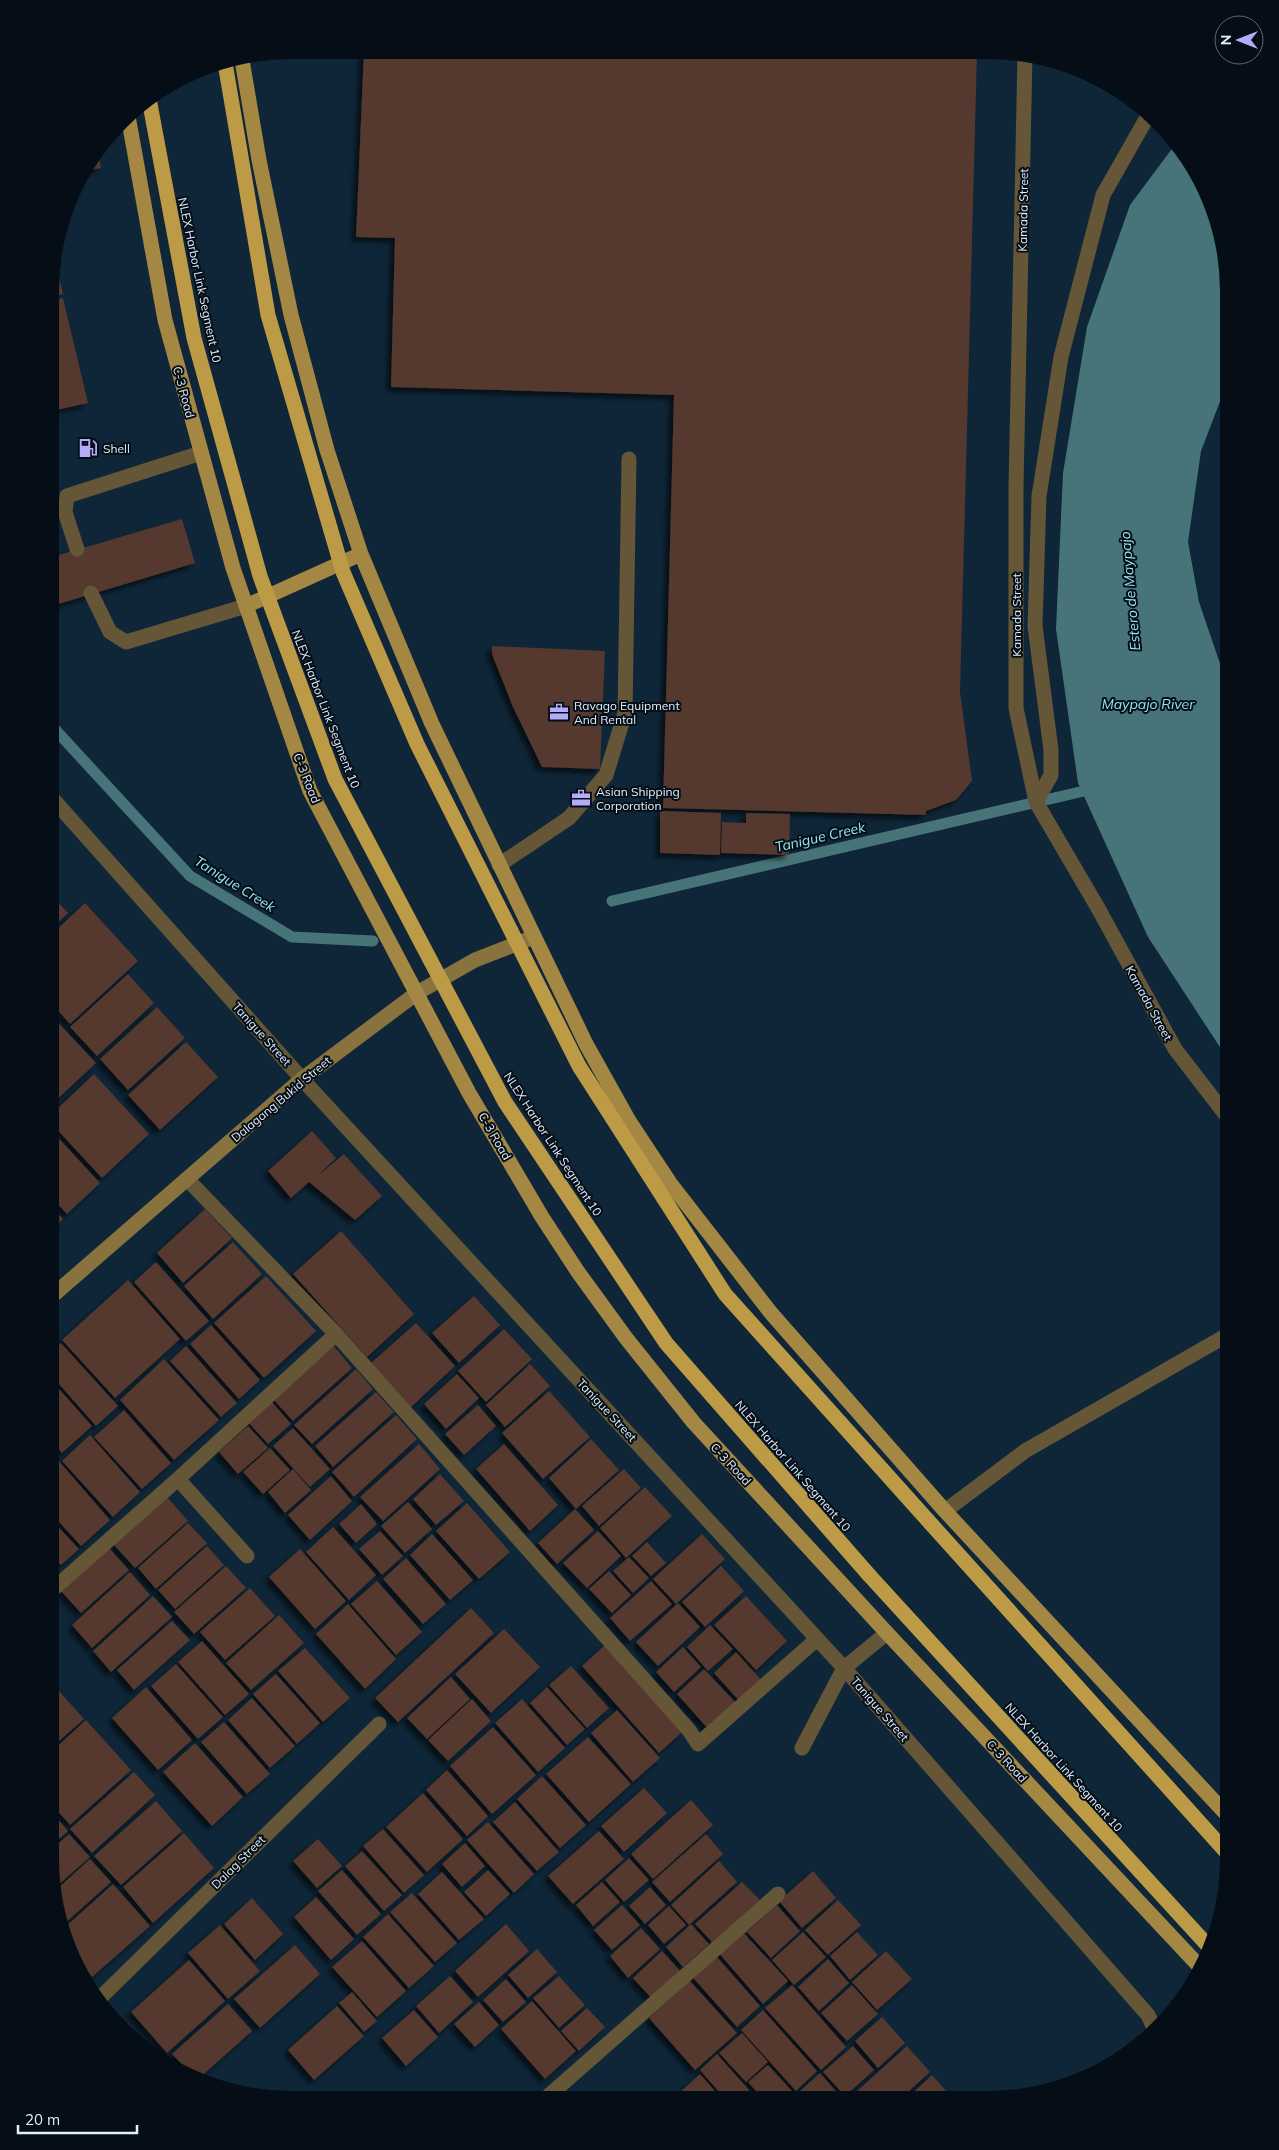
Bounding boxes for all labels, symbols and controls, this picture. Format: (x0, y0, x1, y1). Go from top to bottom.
north arrow (1214, 15, 1264, 65)
text: N (1217, 35, 1235, 45)
street label: Kamada Street (1015, 168, 1031, 252)
street label: NLEX Harbor Link Segment 10 (175, 196, 225, 364)
street label: C-3 Road (170, 365, 198, 419)
fuel station icon: Shell (77, 437, 99, 459)
place label: Shell (103, 441, 130, 456)
water label: Estero de Maypajo (1116, 531, 1144, 651)
street label: Kamada Street (1009, 573, 1024, 657)
street label: NLEX Harbor Link Segment 10 (289, 628, 363, 790)
water label: Maypajo River (1102, 695, 1195, 713)
place label: Ravago Equipment And Rental (574, 698, 680, 727)
office icon: Ravago Equipment And Rental (548, 701, 570, 723)
street label: C-3 Road (290, 751, 324, 805)
place label: Asian Shipping Corporation (596, 784, 680, 813)
office icon: Asian Shipping Corporation (570, 787, 592, 809)
water label: Tanigue Creek (773, 818, 868, 856)
water label: Tanigue Creek (191, 852, 280, 916)
street label: Kamada Street (1122, 963, 1176, 1043)
street label: Tanigue Street (230, 999, 294, 1069)
street label: Dalagang Bukid Street (228, 1053, 334, 1145)
street label: NLEX Harbor Link Segment 10 (501, 1069, 605, 1219)
street label: C-3 Road (475, 1109, 515, 1163)
street label: Tanigue Street (574, 1375, 640, 1445)
street label: NLEX Harbor Link Segment 10 (732, 1397, 854, 1535)
street label: C-3 Road (708, 1440, 754, 1488)
street label: Tanigue Street (848, 1674, 912, 1744)
street label: NLEX Harbor Link Segment 10 (1002, 1699, 1126, 1835)
street label: C-3 Road (984, 1737, 1030, 1785)
street label: Dalag Street (208, 1832, 268, 1892)
scale bar (18, 2102, 136, 2134)
text: 20 m (25, 2110, 60, 2129)

